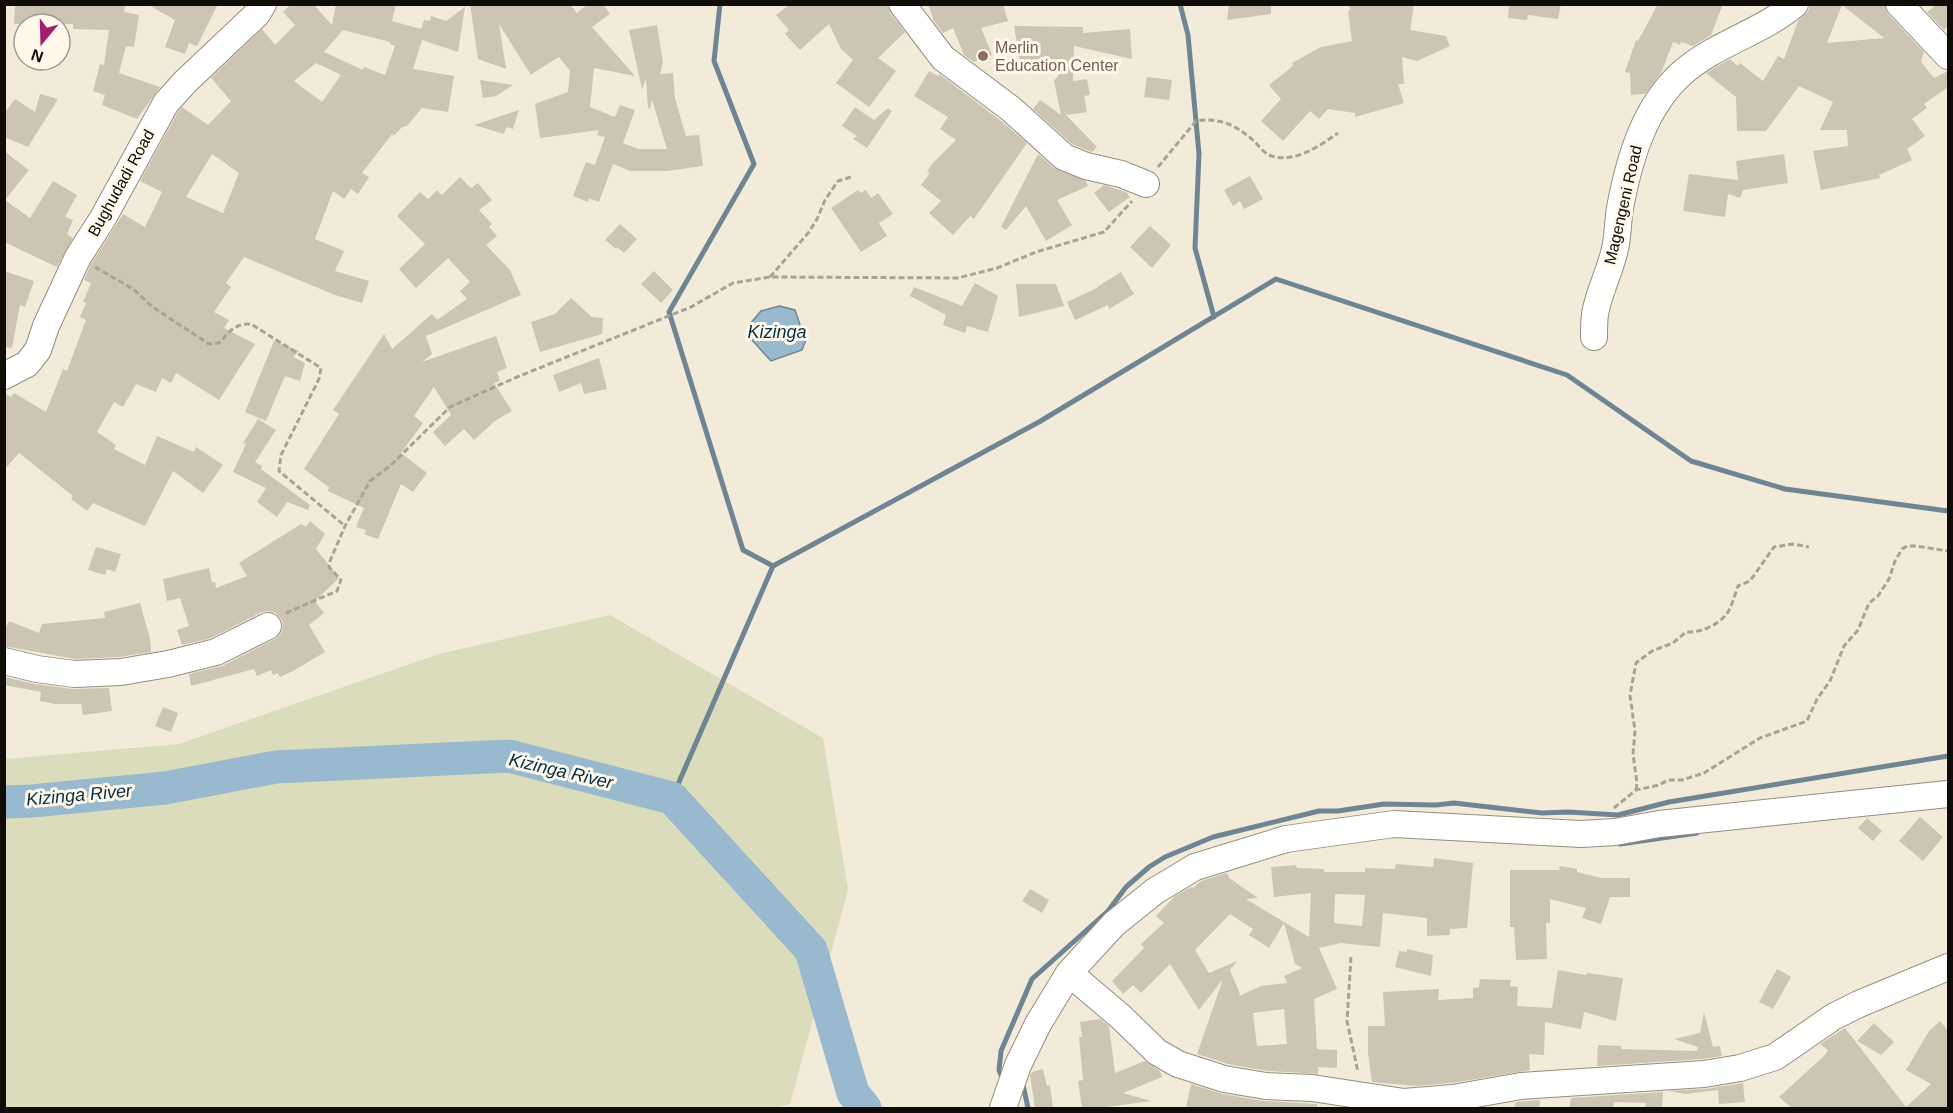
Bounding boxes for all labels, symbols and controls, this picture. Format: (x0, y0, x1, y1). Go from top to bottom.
north arrow (12, 12, 72, 72)
place label: Merlin Education Center (995, 39, 1119, 74)
text: N (29, 46, 46, 66)
marker: Merlin Education Center (976, 49, 990, 63)
street label: Bughudadi Road (85, 127, 157, 239)
street label: Magengeni Road (1601, 144, 1645, 266)
water label: Kizinga (747, 322, 807, 342)
water label: Kizinga River (507, 749, 616, 793)
water label: Kizinga River (25, 780, 134, 810)

